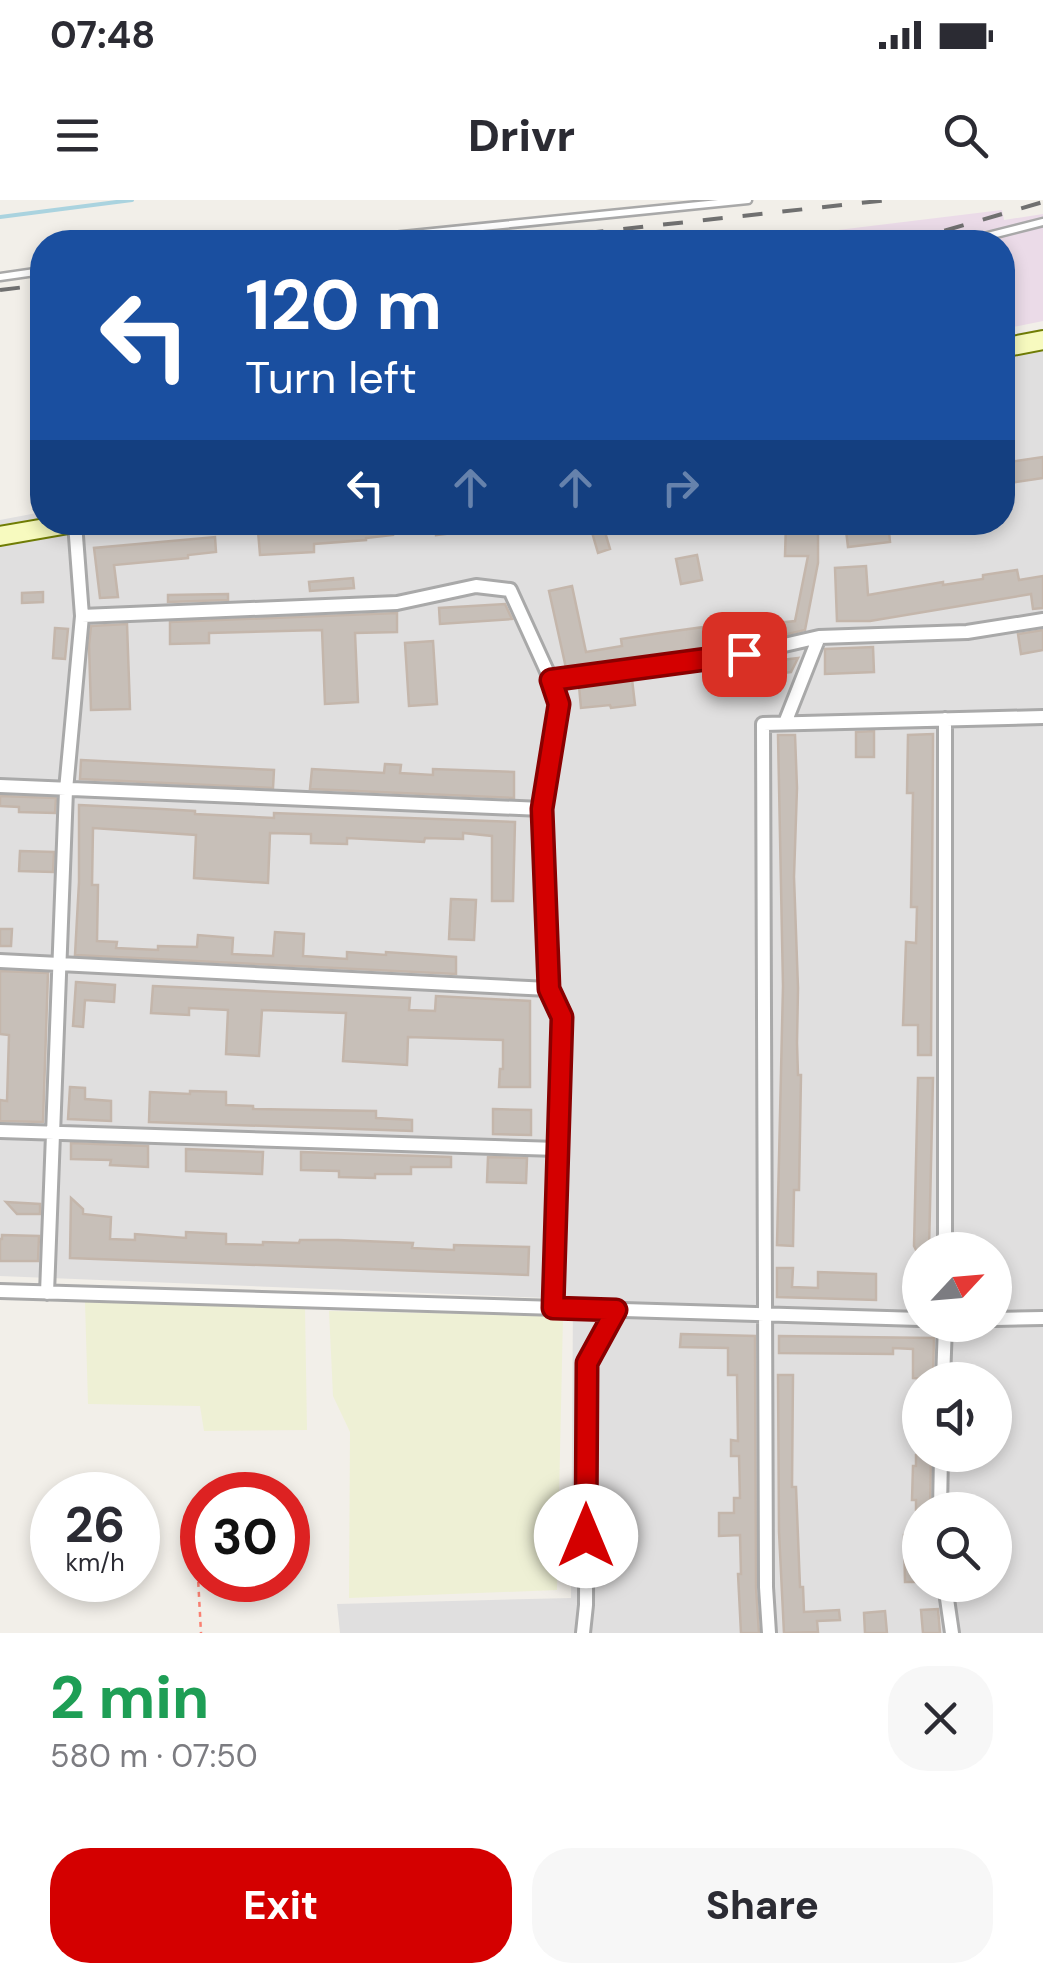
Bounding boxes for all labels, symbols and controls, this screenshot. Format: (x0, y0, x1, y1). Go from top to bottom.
text: 07:48 (50, 10, 155, 60)
text: Drivr (468, 106, 575, 165)
icon: menu (50, 108, 105, 163)
icon: search (938, 108, 993, 163)
text: 120 m (245, 260, 442, 351)
icon: left (80, 270, 210, 400)
text: Turn left (245, 348, 417, 407)
icon: left (338, 460, 393, 515)
icon: ahead (443, 460, 498, 515)
icon: ahead (548, 460, 603, 515)
icon: right (653, 460, 708, 515)
pin (702, 612, 787, 697)
icon: arrive (717, 627, 772, 682)
north arrow (902, 1232, 1012, 1342)
map controls (902, 1232, 1012, 1602)
button: sound (902, 1362, 1012, 1472)
speed limit sign: 30 (180, 1472, 310, 1602)
position arrow (534, 1484, 638, 1588)
text: 26 (65, 1492, 125, 1558)
button: search (902, 1492, 1012, 1602)
text: km/h (65, 1546, 125, 1579)
text: 2 min (50, 1658, 209, 1737)
button: close (888, 1666, 993, 1771)
text: 580 m · 07:50 (50, 1735, 258, 1777)
button: Exit (50, 1848, 512, 1963)
button: Share (532, 1848, 993, 1963)

